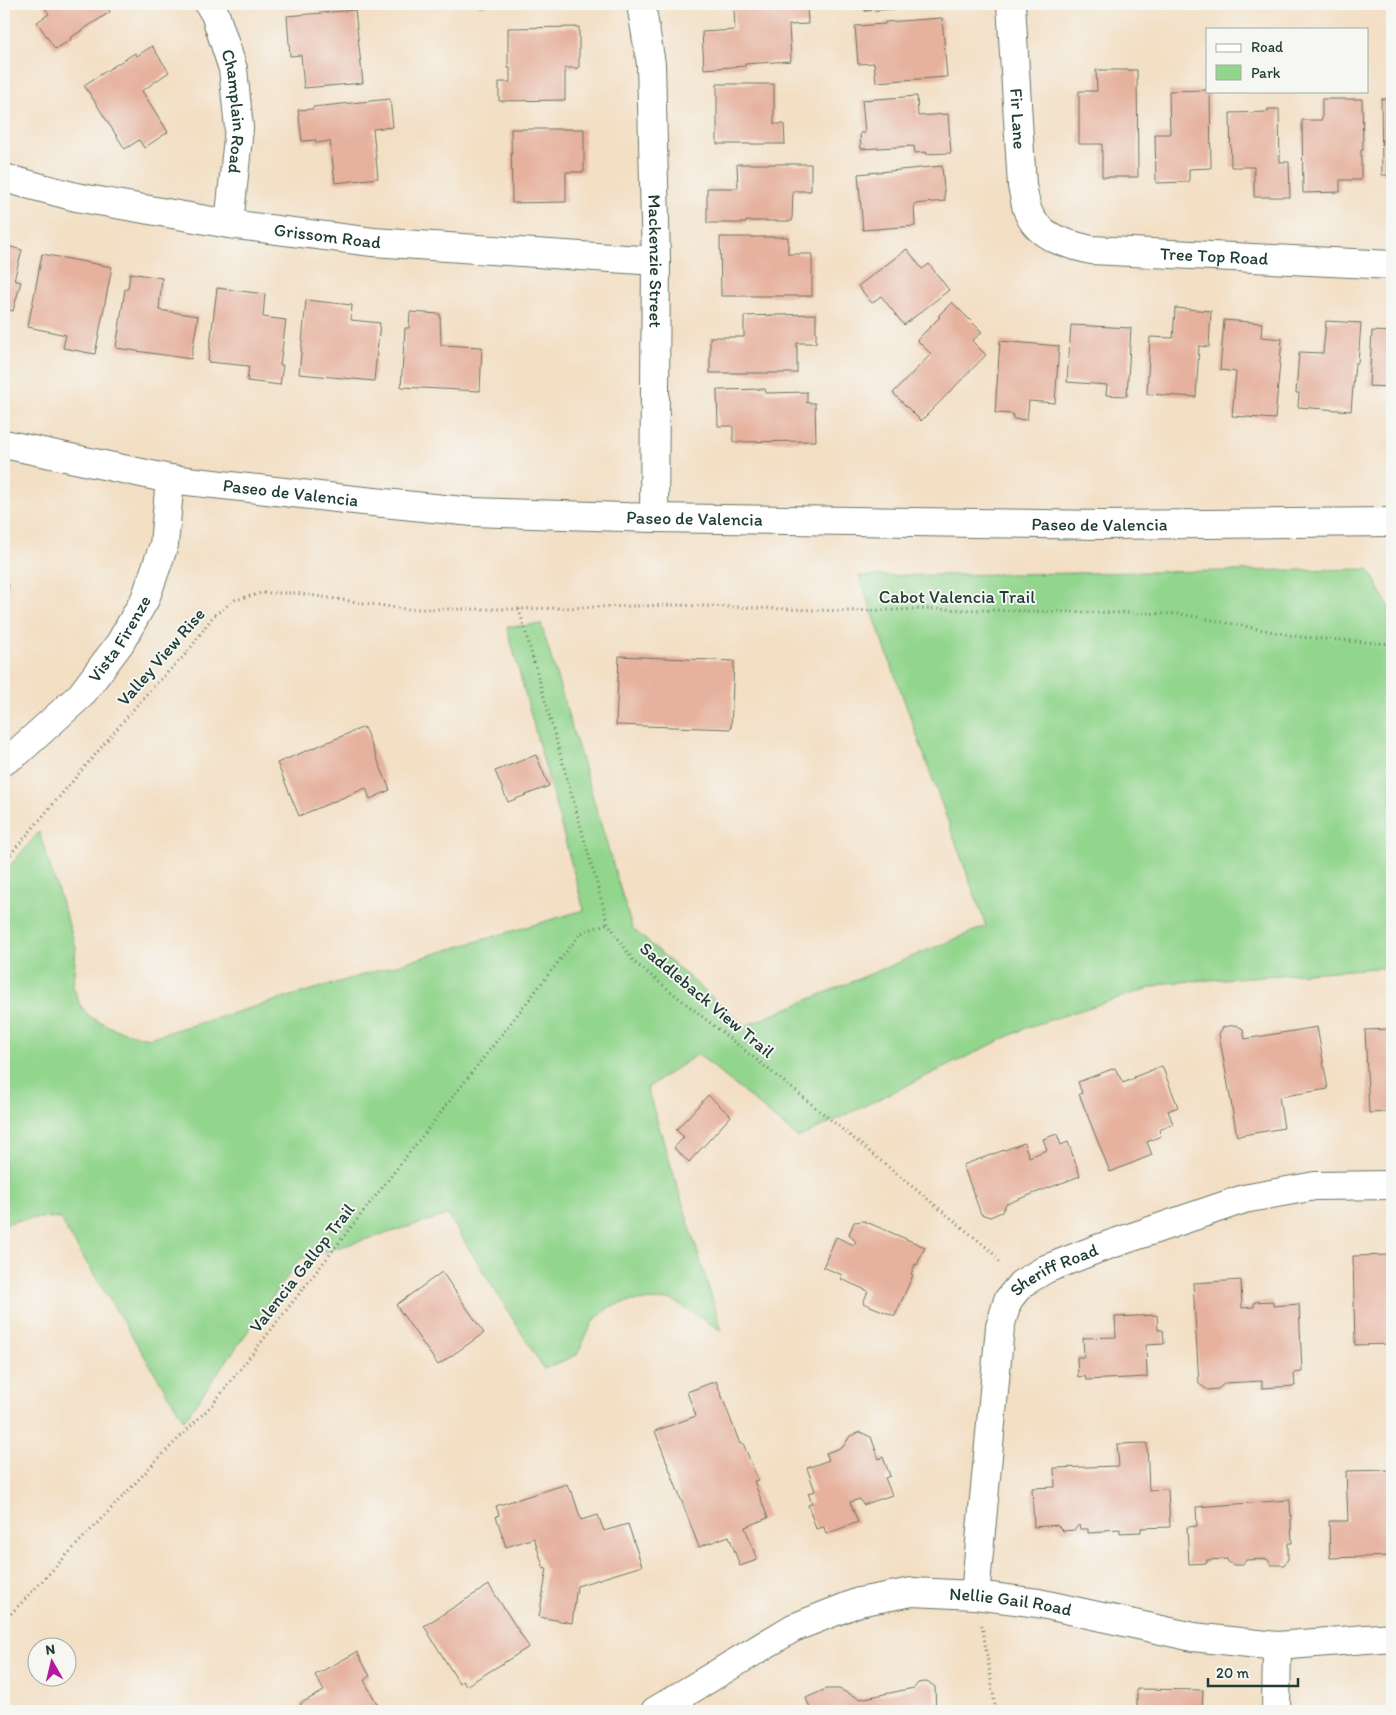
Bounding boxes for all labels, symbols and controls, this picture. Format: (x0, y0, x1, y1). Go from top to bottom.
legend (1206, 28, 1368, 92)
text: Road (1251, 38, 1284, 56)
street label: Champlain Road (216, 46, 250, 175)
text: Park (1251, 64, 1281, 82)
street label: Fir Lane (1005, 88, 1031, 150)
street label: Mackenzie Street (643, 194, 667, 328)
street label: Grissom Road (273, 219, 382, 254)
street label: Tree Top Road (1160, 242, 1269, 270)
street label: Paseo de Valencia (222, 474, 360, 511)
street label: Paseo de Valencia (626, 506, 763, 531)
street label: Paseo de Valencia (1031, 513, 1168, 536)
street label: Cabot Valencia Trail (879, 586, 1035, 608)
street label: Vista Firenze (83, 591, 156, 687)
street label: Valley View Rise (112, 603, 210, 711)
street label: Saddleback View Trail (635, 937, 779, 1063)
street label: Valencia Gallop Trail (245, 1199, 359, 1337)
street label: Sheriff Road (1005, 1239, 1101, 1300)
street label: Nellie Gail Road (949, 1583, 1074, 1621)
north arrow (28, 1638, 78, 1688)
text: N (44, 1641, 56, 1659)
scale bar (1208, 1655, 1298, 1687)
text: 20 m (1216, 1664, 1250, 1682)

